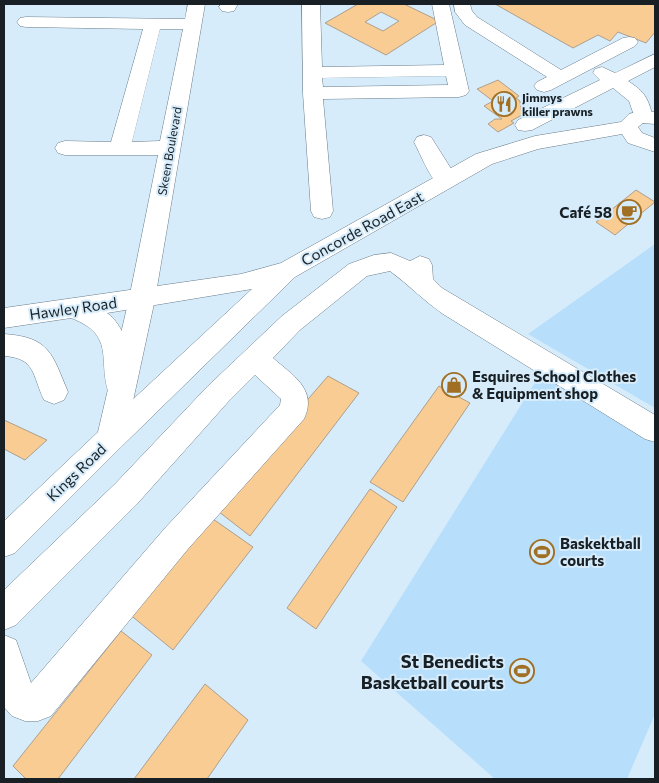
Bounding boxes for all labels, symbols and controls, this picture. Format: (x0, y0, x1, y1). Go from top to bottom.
place label: Jimmys killer prawns (522, 90, 593, 118)
restaurant icon: Jimmys killer prawns (491, 91, 517, 117)
street label: Skeen Boulevard (154, 106, 184, 196)
street label: Concorde Road East (298, 187, 426, 269)
cafe icon: Café 58 (616, 199, 642, 225)
place label: Café 58 (559, 203, 612, 221)
street label: Hawley Road (28, 293, 118, 323)
place label: Esquires School Clothes & Equipment shop (472, 367, 636, 402)
shop icon: Esquires School Clothes & Equipment shop (441, 372, 467, 398)
street label: Kings Road (43, 439, 109, 505)
place label: Baskektball courts (560, 534, 641, 569)
sports icon: Baskektball courts (529, 539, 555, 565)
place label: St Benedicts Basketball courts (361, 650, 504, 693)
sports icon: St Benedicts Basketball courts (509, 658, 535, 684)

